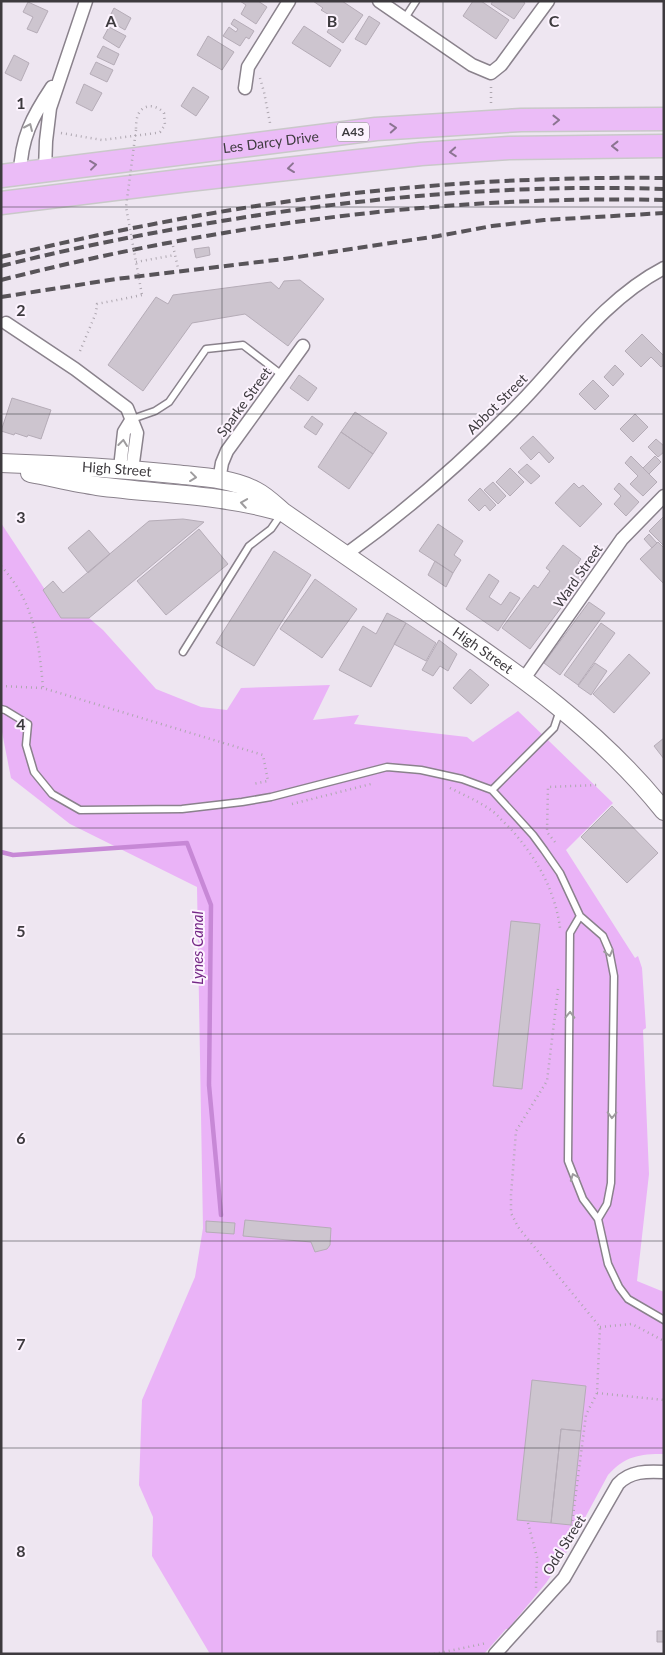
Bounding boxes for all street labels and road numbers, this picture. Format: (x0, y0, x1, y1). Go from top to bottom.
road number: A43 (337, 122, 369, 142)
street label: Les Darcy Drive (222, 127, 320, 156)
street label: Sparke Street (213, 364, 275, 440)
street label: Abbot Street (463, 370, 530, 437)
street label: High Street (82, 458, 152, 480)
street label: Ward Street (549, 541, 606, 611)
street label: High Street (450, 623, 517, 677)
street label: Odd Street (539, 1512, 589, 1578)

